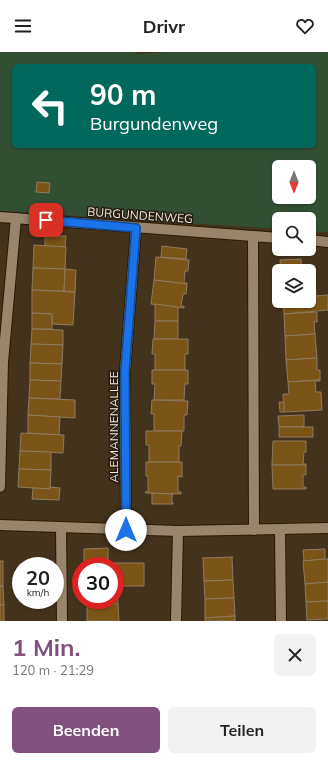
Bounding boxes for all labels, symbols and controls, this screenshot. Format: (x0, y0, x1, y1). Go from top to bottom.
icon: menu (12, 15, 34, 37)
text: Drivr (143, 15, 185, 38)
icon: heart (294, 15, 316, 37)
text: 90 m (90, 77, 156, 112)
icon: left (24, 80, 76, 132)
text: Burgundenweg (90, 112, 218, 135)
north arrow (272, 160, 316, 204)
map controls (272, 160, 316, 308)
pin (29, 203, 63, 237)
street label: BURGUNDENWEG (87, 204, 193, 226)
icon: arrive (35, 209, 57, 231)
button: search (272, 212, 316, 256)
button: layers (272, 264, 316, 308)
street label: ALEMANNENALLEE (106, 371, 121, 483)
position arrow (105, 509, 147, 551)
speed limit sign: 30 (72, 557, 124, 609)
text: 20 (26, 565, 50, 590)
text: km/h (27, 586, 49, 599)
text: 1 Min. (12, 632, 81, 662)
button: close (274, 634, 316, 676)
text: 120 m · 21:29 (12, 662, 94, 678)
button: Beenden (12, 707, 160, 753)
button: Teilen (168, 707, 316, 753)

